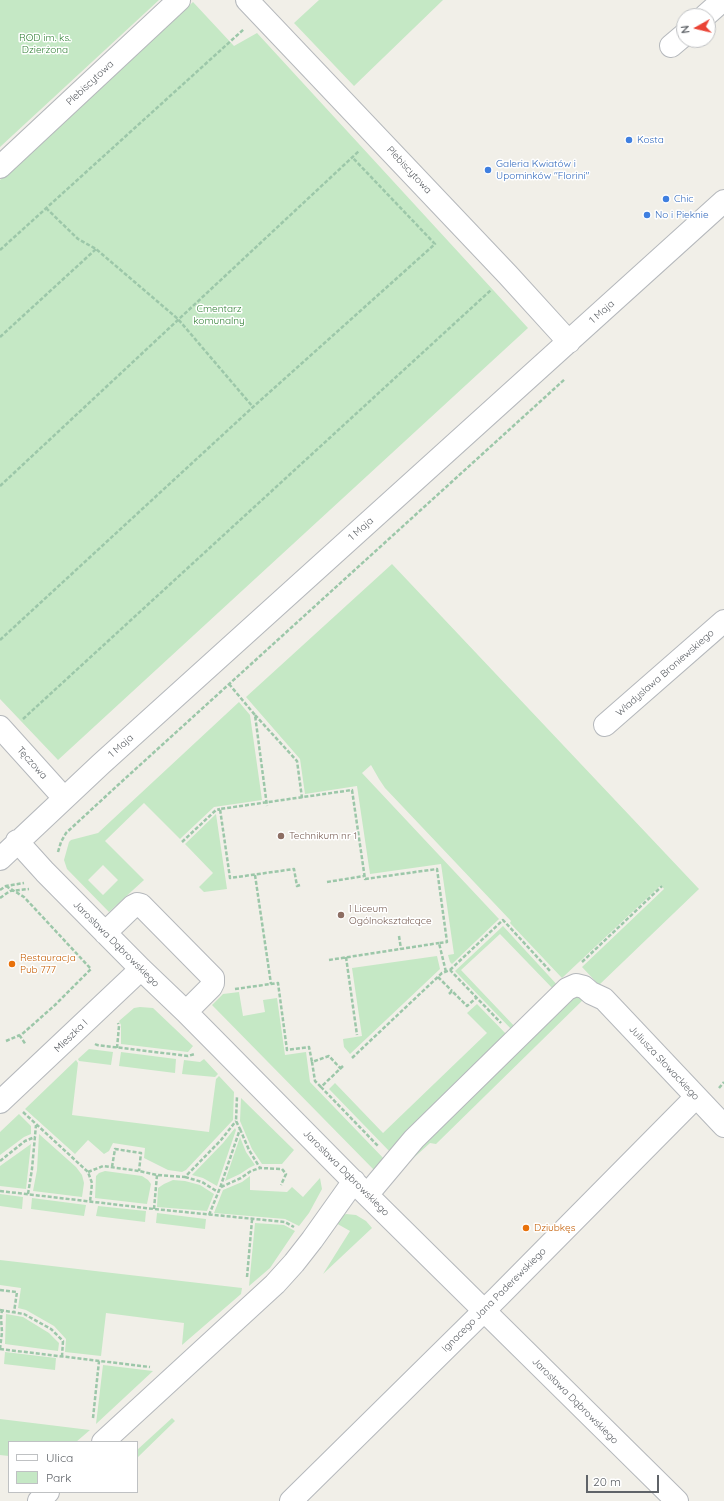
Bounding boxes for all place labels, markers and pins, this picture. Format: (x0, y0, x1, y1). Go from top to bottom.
place label: Kosta (637, 134, 664, 146)
marker: Kosta (624, 135, 634, 145)
place label: Galeria Kwiatów i Upominków "Florini" (496, 158, 589, 182)
marker: Galeria Kwiatów i Upominków "Florini" (483, 165, 493, 175)
place label: Chic (674, 193, 694, 205)
marker: Chic (661, 194, 671, 204)
place label: No i Pieknie (655, 209, 709, 221)
marker: No i Pieknie (642, 210, 652, 220)
place label: Technikum nr 1 (289, 830, 357, 842)
marker: Technikum nr 1 (276, 831, 286, 841)
place label: I Liceum Ogólnokształcące (349, 903, 432, 926)
marker: I Liceum Ogólnokształcące (336, 910, 346, 920)
place label: Restauracja Pub 777 (20, 952, 76, 976)
marker: Restauracja Pub 777 (7, 959, 17, 969)
place label: Dziubkęs (534, 1222, 575, 1234)
marker: Dziubkęs (521, 1223, 531, 1233)

